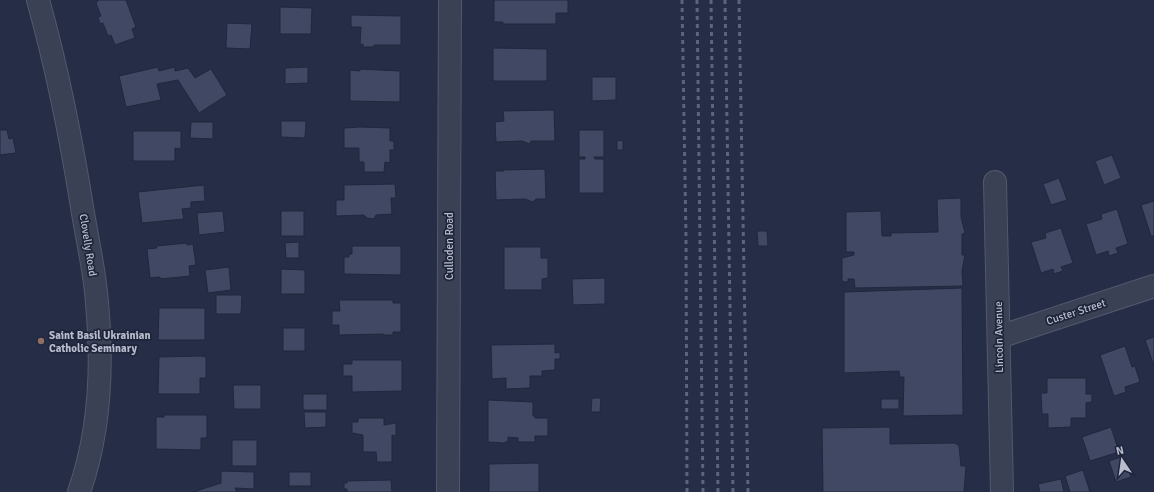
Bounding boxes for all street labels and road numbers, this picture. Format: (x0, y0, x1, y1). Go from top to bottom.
street label: Culloden Road (443, 212, 456, 280)
street label: Clovelly Road (77, 213, 99, 277)
street label: Custer Street (1045, 296, 1108, 328)
street label: Lincoln Avenue (992, 301, 1006, 373)

